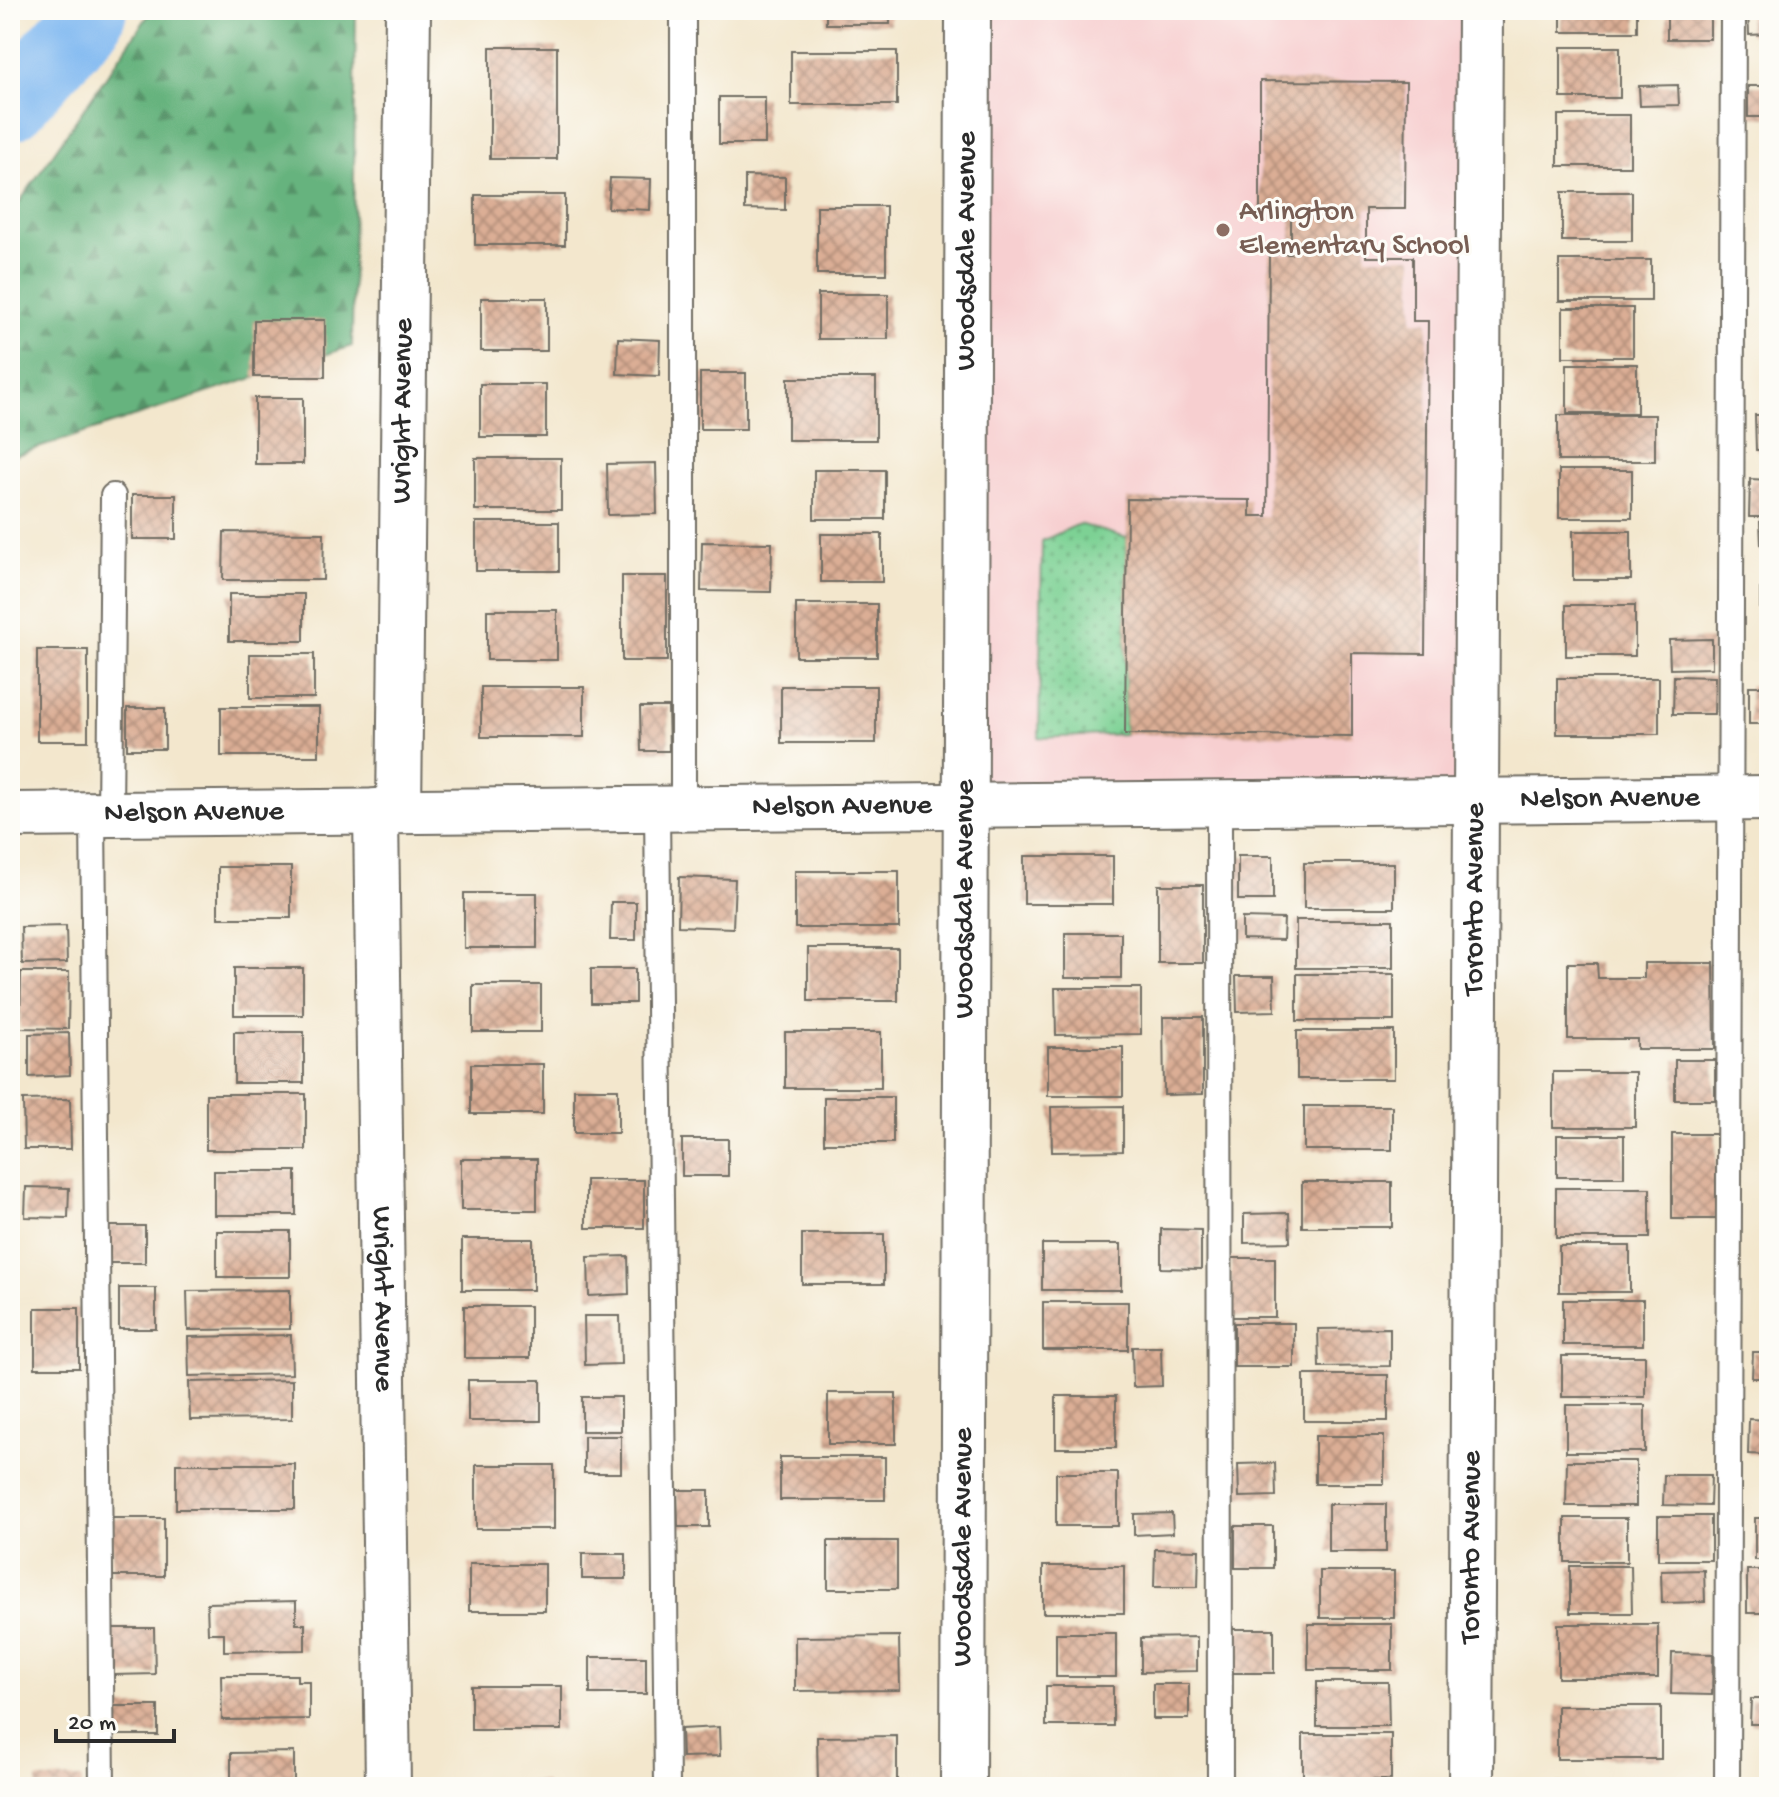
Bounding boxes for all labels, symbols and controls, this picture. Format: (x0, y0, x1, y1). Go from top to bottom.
street label: Woodsdale Avenue (949, 131, 985, 371)
place label: Arlington Elementary School (1239, 196, 1470, 265)
marker: Arlington Elementary School (1214, 221, 1232, 239)
street label: Wright Avenue (385, 318, 422, 504)
street label: Woodsdale Avenue (948, 779, 983, 1019)
street label: Nelson Avenue (1520, 781, 1701, 818)
street label: Nelson Avenue (752, 789, 933, 825)
street label: Nelson Avenue (104, 795, 285, 832)
street label: Toronto Avenue (1457, 802, 1493, 997)
street label: Wright Avenue (363, 1206, 401, 1392)
street label: Woodsdale Avenue (946, 1427, 982, 1667)
street label: Toronto Avenue (1454, 1450, 1490, 1645)
scale bar (56, 1693, 174, 1743)
text: 20 m (68, 1710, 116, 1739)

